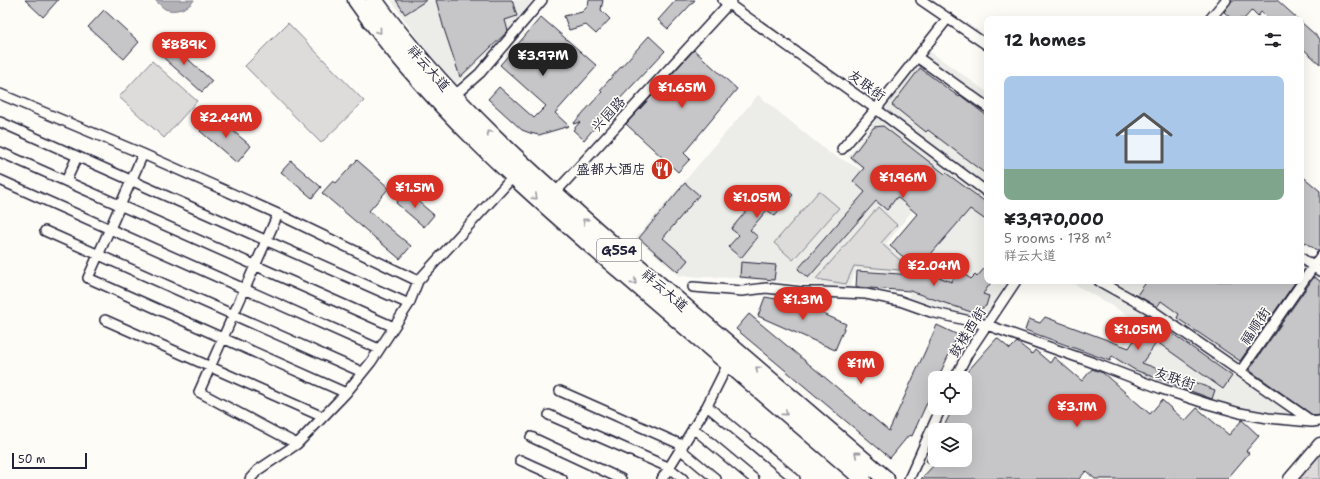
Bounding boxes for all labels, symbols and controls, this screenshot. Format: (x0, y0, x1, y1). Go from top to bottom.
one-way arrow (375, 27, 382, 34)
text: 12 homes (1004, 29, 1086, 51)
icon: filters (1262, 29, 1284, 51)
pin: ¥889K (156, 32, 212, 66)
text: ¥889K (161, 36, 207, 53)
street label: 祥云大道 (404, 41, 454, 95)
pin: ¥3.97M (510, 43, 576, 77)
text: ¥3.97M (517, 47, 569, 64)
street label: 友联街 (845, 65, 889, 105)
pin: ¥1.65M (649, 75, 715, 109)
text: ¥1.65M (658, 79, 706, 96)
street label: 兴园路 (587, 93, 629, 135)
icon: home (1108, 102, 1180, 174)
pin: ¥2.44M (193, 105, 259, 139)
text: ¥2.44M (200, 109, 252, 126)
one-way arrow (486, 130, 494, 138)
restaurant icon: 盛都大酒店 (649, 156, 675, 182)
place label: 盛都大酒店 (576, 160, 646, 178)
pin: ¥1.96M (870, 165, 936, 199)
text: ¥1.96M (879, 169, 927, 186)
pin: ¥1.5M (387, 175, 443, 209)
text: ¥1.5M (395, 179, 435, 196)
pin: ¥1.05M (724, 185, 790, 219)
text: ¥1.05M (733, 189, 781, 206)
one-way arrow (531, 192, 538, 199)
text: ¥3,970,000 (1004, 208, 1104, 230)
one-way arrow (582, 218, 590, 225)
text: 5 rooms · 178 m² (1004, 230, 1112, 247)
road number: G554 (597, 239, 641, 261)
text: 祥云大道 (1004, 247, 1056, 264)
pin: ¥2.04M (901, 253, 967, 287)
text: ¥2.04M (908, 257, 961, 274)
street label: 祥云大道 (638, 265, 692, 315)
one-way arrow (629, 278, 636, 285)
pin: ¥1.3M (775, 287, 831, 321)
text: ¥1.3M (783, 291, 823, 308)
street label: 鼓楼西街 (945, 303, 989, 361)
street label: 福顺街 (1236, 304, 1274, 348)
pin: ¥1.05M (1105, 317, 1171, 351)
text: ¥1.05M (1114, 321, 1162, 338)
pin: ¥1M (842, 351, 880, 385)
text: ¥1M (847, 355, 875, 372)
street label: 友联街 (1152, 363, 1198, 393)
one-way arrow (755, 367, 762, 374)
map controls (928, 371, 972, 467)
button: locate (928, 371, 972, 415)
pin: ¥3.1M (1049, 394, 1105, 428)
text: ¥3.1M (1057, 398, 1097, 415)
one-way arrow (781, 408, 788, 415)
button: layers (928, 423, 972, 467)
scale bar (12, 451, 87, 470)
one-way arrow (854, 451, 861, 458)
text: 50 m (18, 452, 46, 467)

